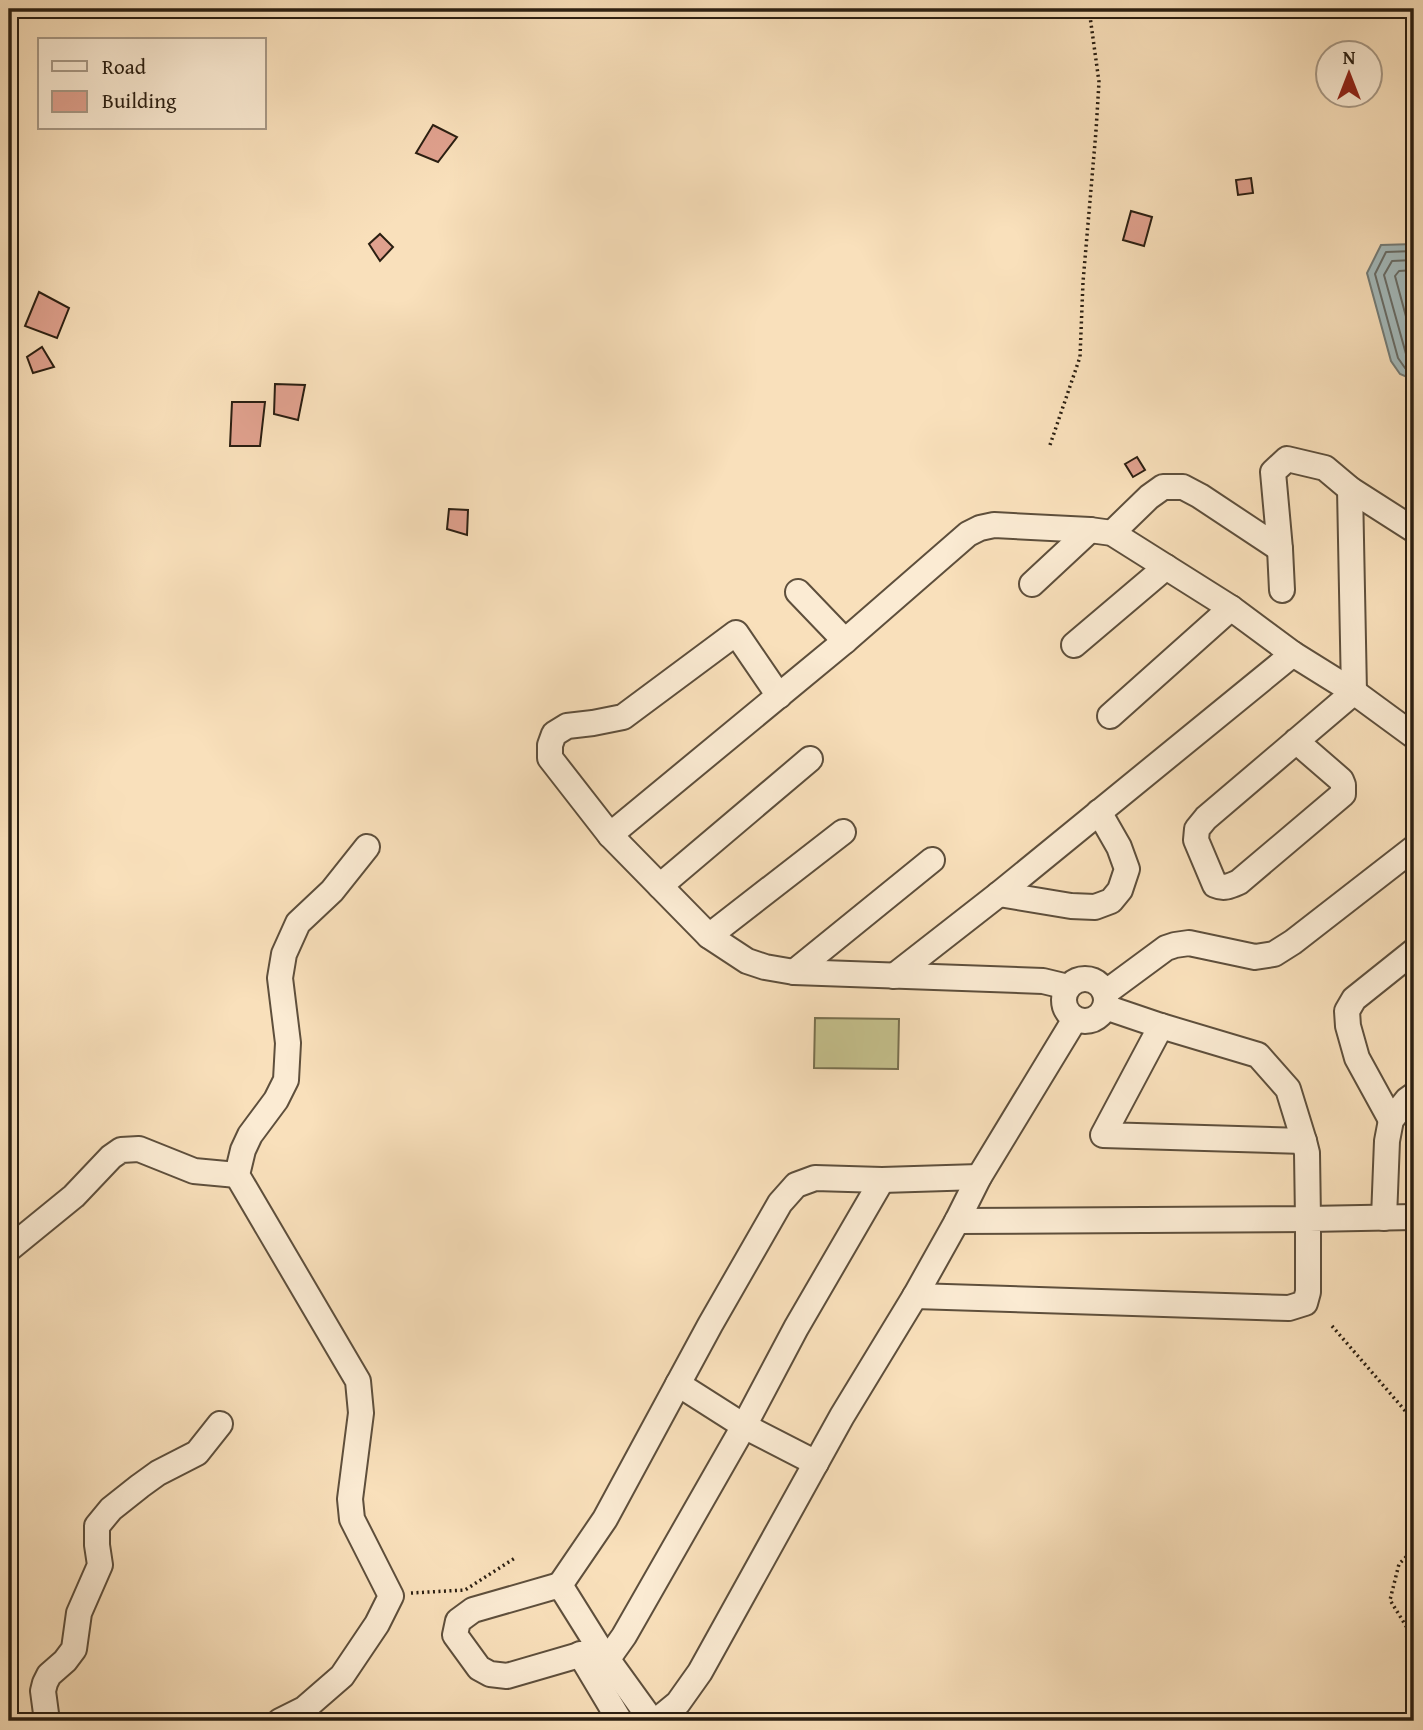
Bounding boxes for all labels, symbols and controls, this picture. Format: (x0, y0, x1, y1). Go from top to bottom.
legend (38, 38, 266, 130)
north arrow (1314, 38, 1384, 108)
text: N (1343, 43, 1356, 71)
text: Road (102, 51, 147, 82)
text: Building (102, 85, 177, 116)

